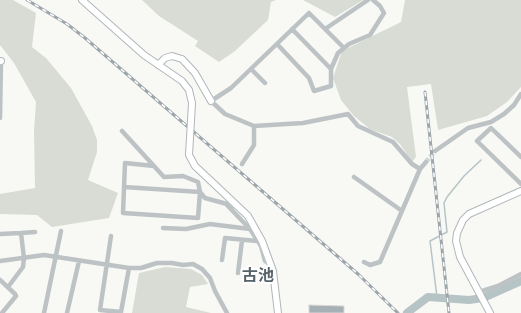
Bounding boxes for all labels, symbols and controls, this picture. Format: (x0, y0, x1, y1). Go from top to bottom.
district label: 古池 (242, 266, 274, 286)

